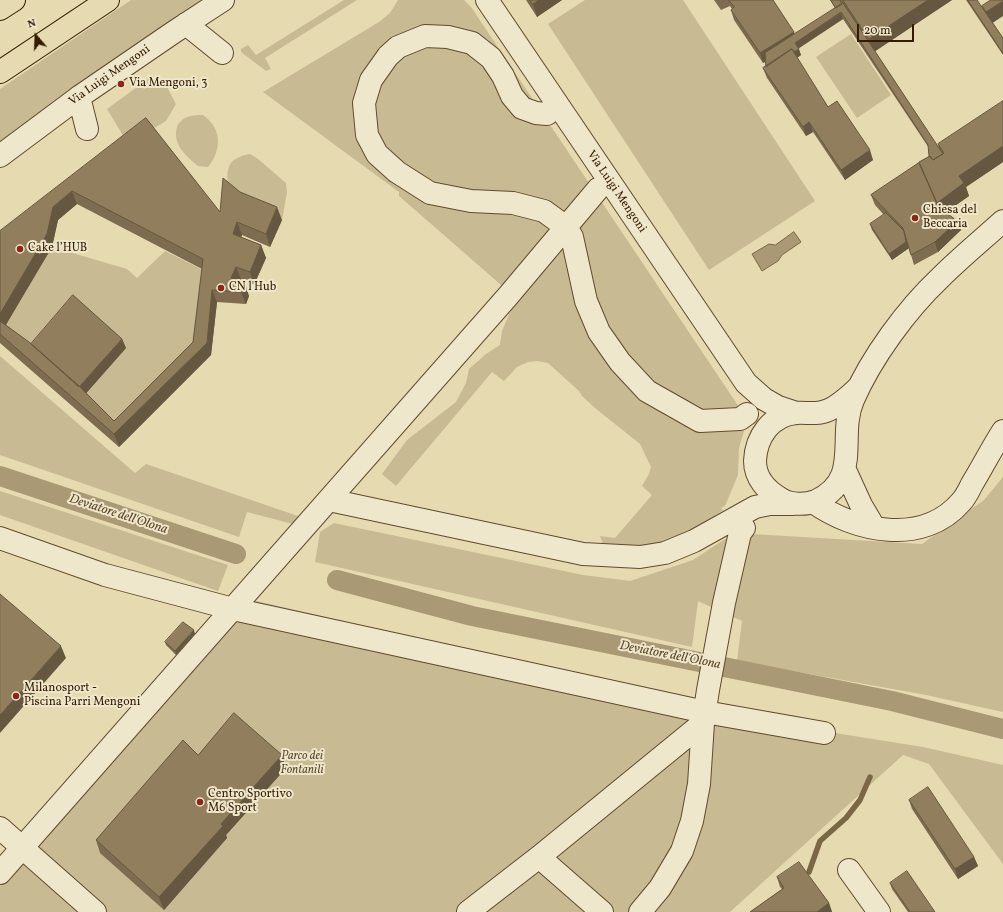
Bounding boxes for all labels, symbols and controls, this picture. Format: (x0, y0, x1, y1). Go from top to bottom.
north arrow (16, 16, 56, 56)
text: N (26, 16, 38, 33)
scale bar (859, 16, 916, 42)
text: 20 m (864, 23, 891, 39)
street label: Via Luigi Mengoni (67, 43, 153, 109)
place label: Via Mengoni, 3 (129, 77, 207, 91)
marker: Via Mengoni, 3 (116, 79, 126, 89)
street label: Via Luigi Mengoni (583, 148, 649, 236)
place label: Chiesa del Beccaria (923, 204, 977, 232)
marker: Chiesa del Beccaria (910, 213, 920, 223)
place label: Cake l’HUB (28, 242, 87, 256)
marker: Cake l’HUB (15, 244, 25, 254)
place label: CN l'Hub (229, 281, 276, 295)
marker: CN l'Hub (216, 283, 226, 293)
water label: Deviatore dell'Olona (67, 492, 169, 538)
water label: Deviatore dell'Olona (618, 639, 722, 673)
place label: Milanosport - Piscina Parri Mengoni (24, 682, 140, 710)
marker: Milanosport - Piscina Parri Mengoni (11, 691, 21, 701)
park label: Parco dei Fontanili (281, 750, 323, 778)
place label: Centro Sportivo M6 Sport (208, 788, 292, 816)
marker: Centro Sportivo M6 Sport (195, 797, 205, 807)

